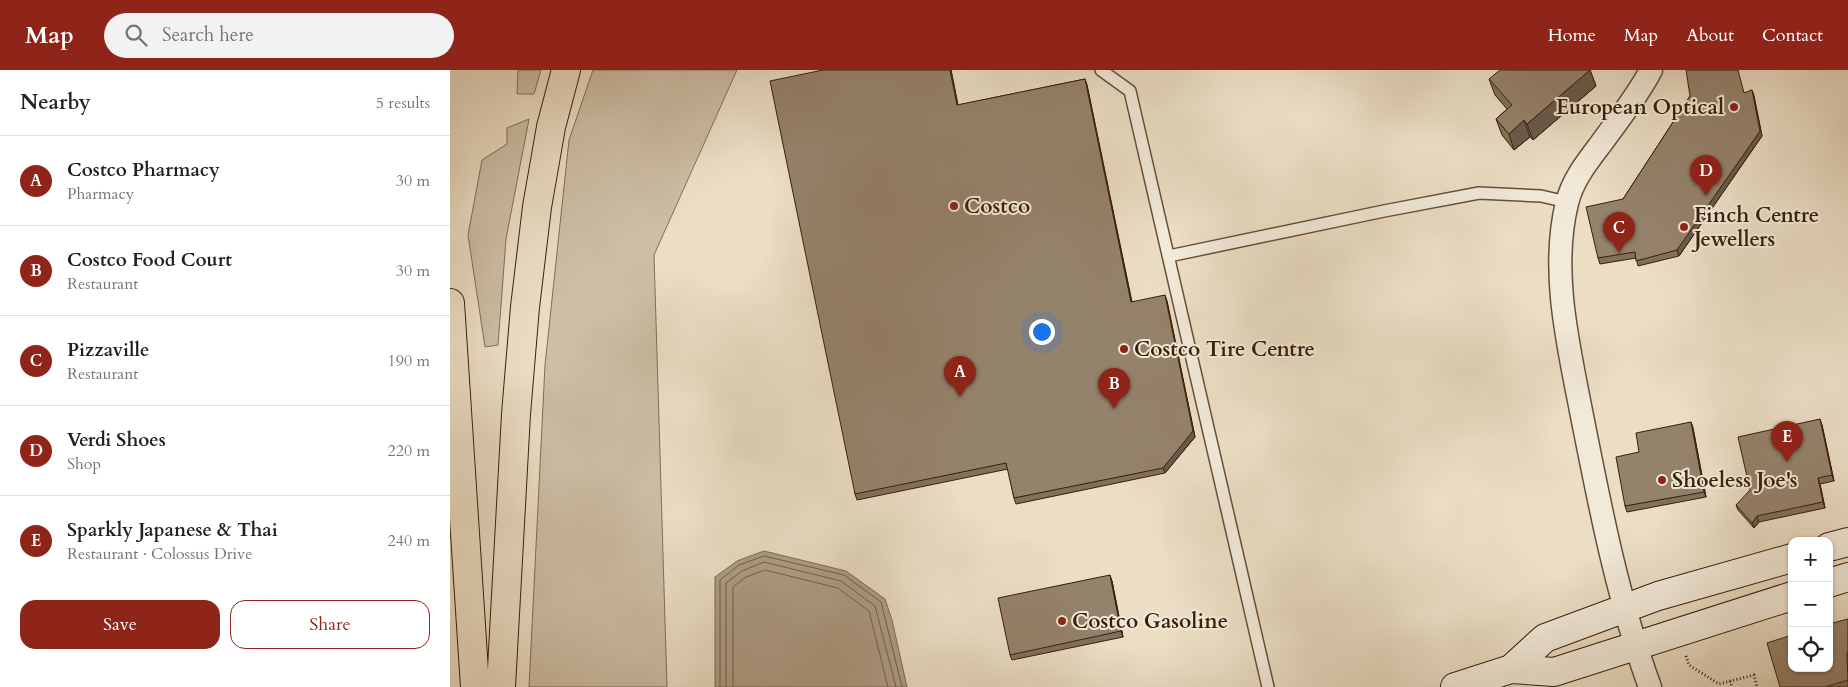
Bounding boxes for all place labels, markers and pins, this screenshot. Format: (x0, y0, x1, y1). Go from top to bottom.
place label: European Optical (1556, 93, 1724, 122)
marker: European Optical (1728, 101, 1740, 113)
pin: D (1690, 155, 1722, 196)
place label: Costco (964, 192, 1030, 221)
marker: Costco (948, 200, 960, 212)
place label: Finch Centre Jewellers (1691, 201, 1819, 254)
pin: C (1603, 212, 1635, 253)
marker: Finch Centre Jewellers (1678, 221, 1690, 233)
place label: Costco Tire Centre (1134, 335, 1315, 364)
marker: Costco Tire Centre (1118, 343, 1130, 355)
pin: A (944, 356, 976, 397)
pin: B (1098, 368, 1130, 409)
pin: E (1771, 421, 1803, 462)
place label: Shoeless Joe's (1672, 466, 1798, 495)
marker: Shoeless Joe's (1656, 474, 1668, 486)
place label: Costco Gasoline (1072, 607, 1228, 636)
marker: Costco Gasoline (1056, 615, 1068, 627)

